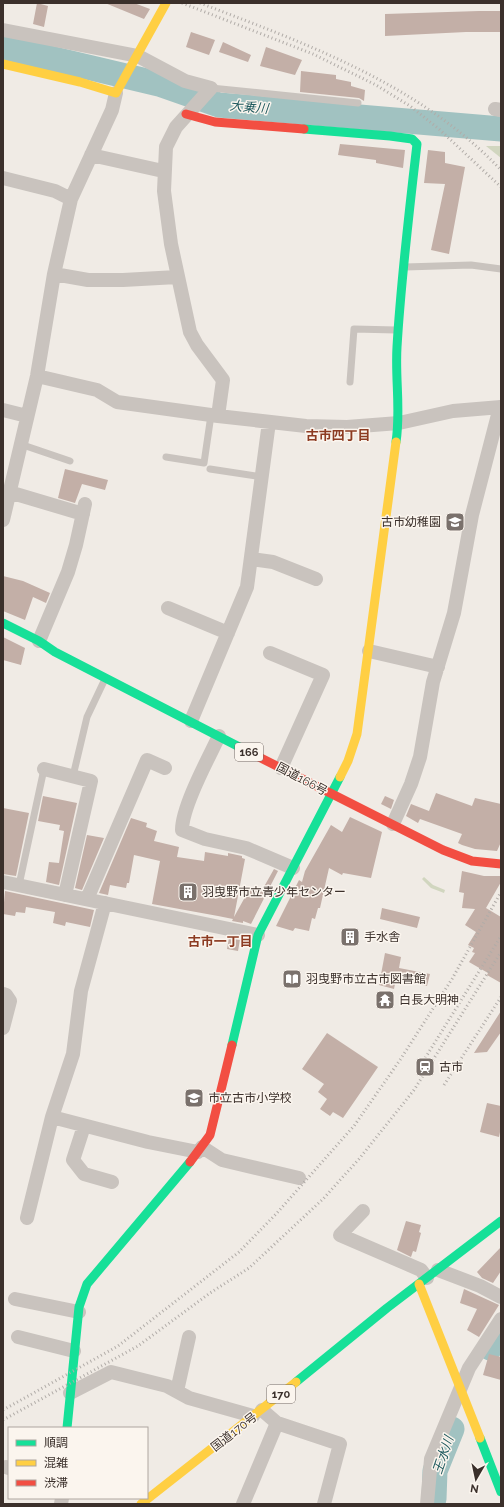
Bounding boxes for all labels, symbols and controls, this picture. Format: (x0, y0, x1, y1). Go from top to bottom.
water label: 大乗川 (229, 98, 271, 116)
district label: 古市四丁目 (305, 428, 371, 443)
school or university icon: 古市幼稚園 (444, 511, 466, 533)
place label: 古市幼稚園 (381, 515, 441, 529)
road number: 166 (235, 743, 263, 761)
street label: 国道166号 (274, 760, 330, 798)
building icon: 羽曳野市立青少年センター (177, 881, 199, 903)
place label: 羽曳野市立青少年センター (202, 885, 346, 899)
building icon: 手水舎 (339, 926, 361, 948)
place label: 手水舎 (364, 930, 400, 944)
district label: 古市一丁目 (187, 934, 253, 949)
library icon: 羽曳野市立古市図書館 (281, 968, 303, 990)
place label: 羽曳野市立古市図書館 (306, 972, 426, 986)
temple icon: 白長大明神 (374, 989, 396, 1011)
place label: 白長大明神 (399, 993, 459, 1007)
station icon: 古市 (414, 1056, 436, 1078)
place label: 古市 (439, 1060, 463, 1074)
school or university icon: 市立古市小学校 (183, 1087, 205, 1109)
place label: 市立古市小学校 (208, 1091, 292, 1105)
road number: 170 (267, 1385, 295, 1403)
street label: 国道170号 (208, 1410, 260, 1454)
legend (8, 1427, 148, 1499)
water label: 王水川 (430, 1432, 457, 1476)
text: 順調 (44, 1436, 68, 1450)
text: 混雑 (44, 1456, 68, 1470)
north arrow (456, 1459, 496, 1499)
text: 渋滞 (44, 1476, 68, 1490)
text: N (469, 1481, 480, 1495)

